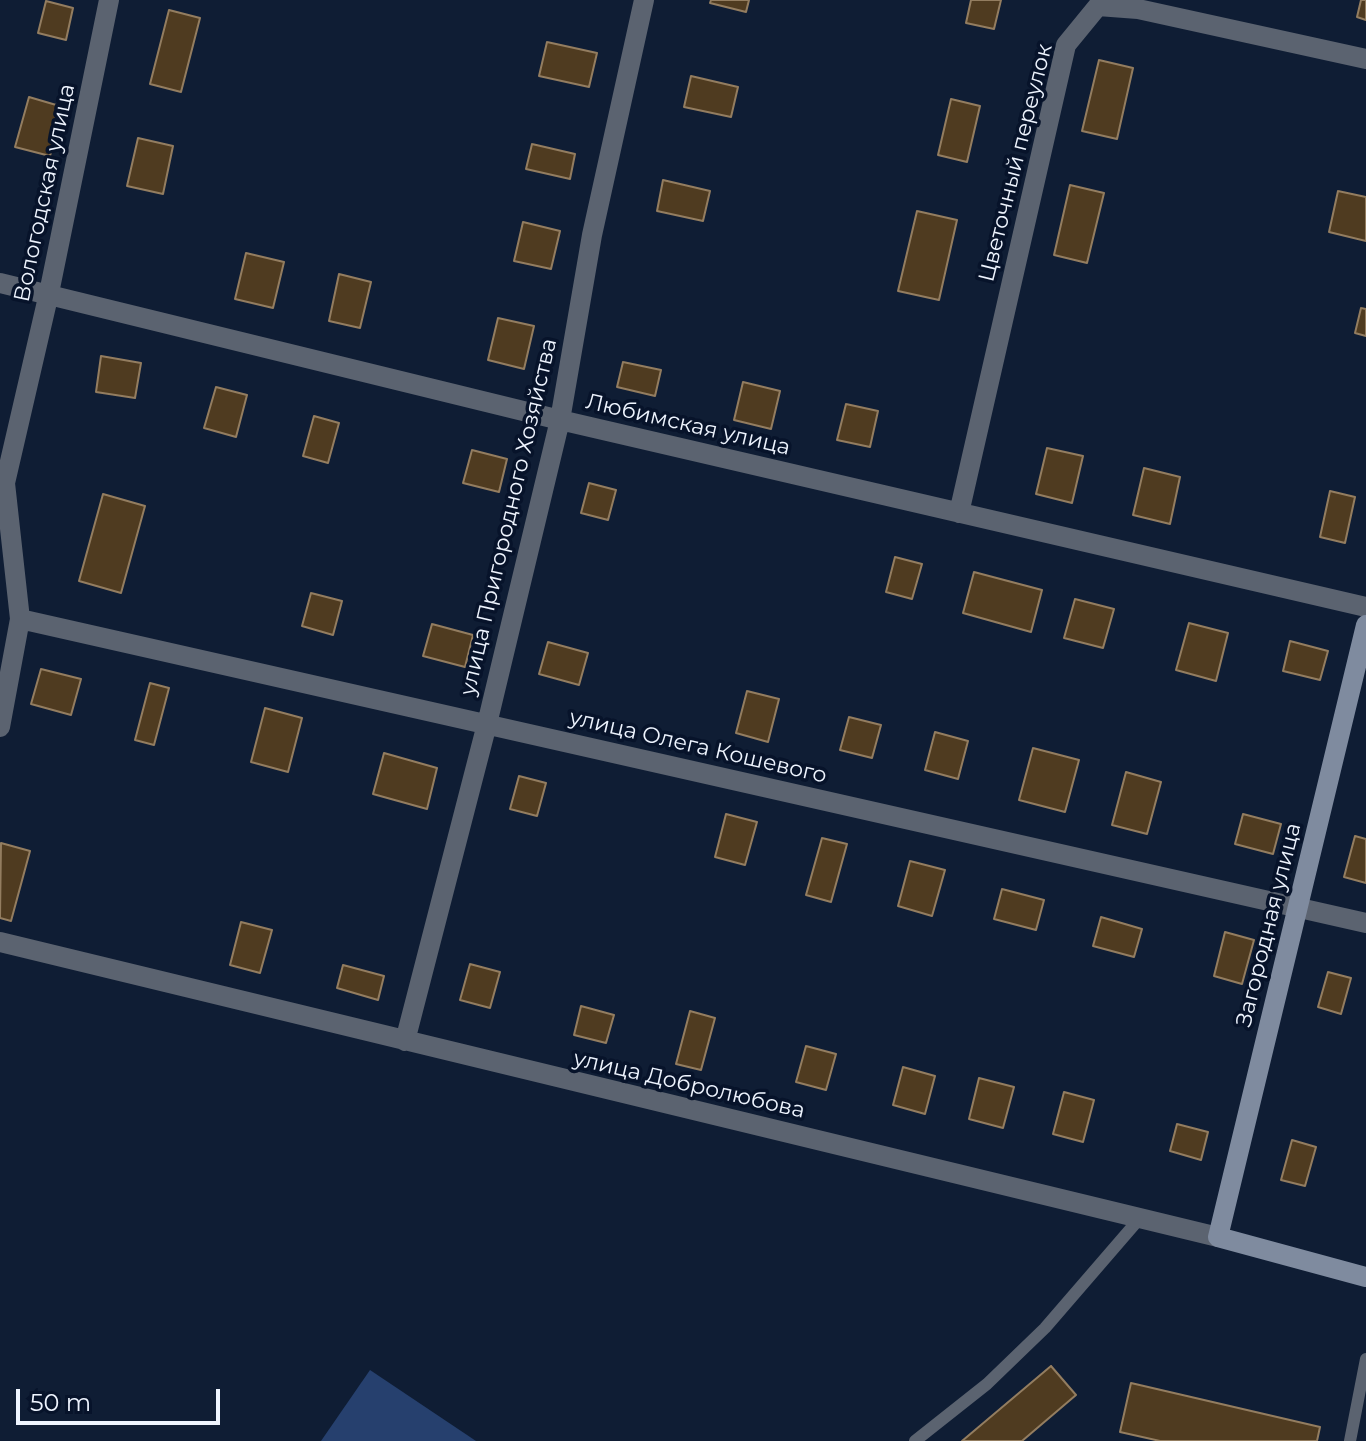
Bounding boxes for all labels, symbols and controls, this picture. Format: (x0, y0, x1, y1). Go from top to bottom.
street label: Цветочный переулок (974, 41, 1058, 285)
street label: Вологодская улица (9, 82, 81, 304)
street label: улица Пригородного Хозяйства (455, 336, 563, 698)
street label: Любимская улица (583, 389, 793, 461)
street label: улица Олега Кошевого (567, 705, 829, 789)
street label: Загородная улица (1231, 820, 1307, 1030)
street label: улица Добролюбова (571, 1046, 807, 1124)
scale bar (20, 1373, 224, 1423)
text: 50 m (30, 1388, 91, 1417)

